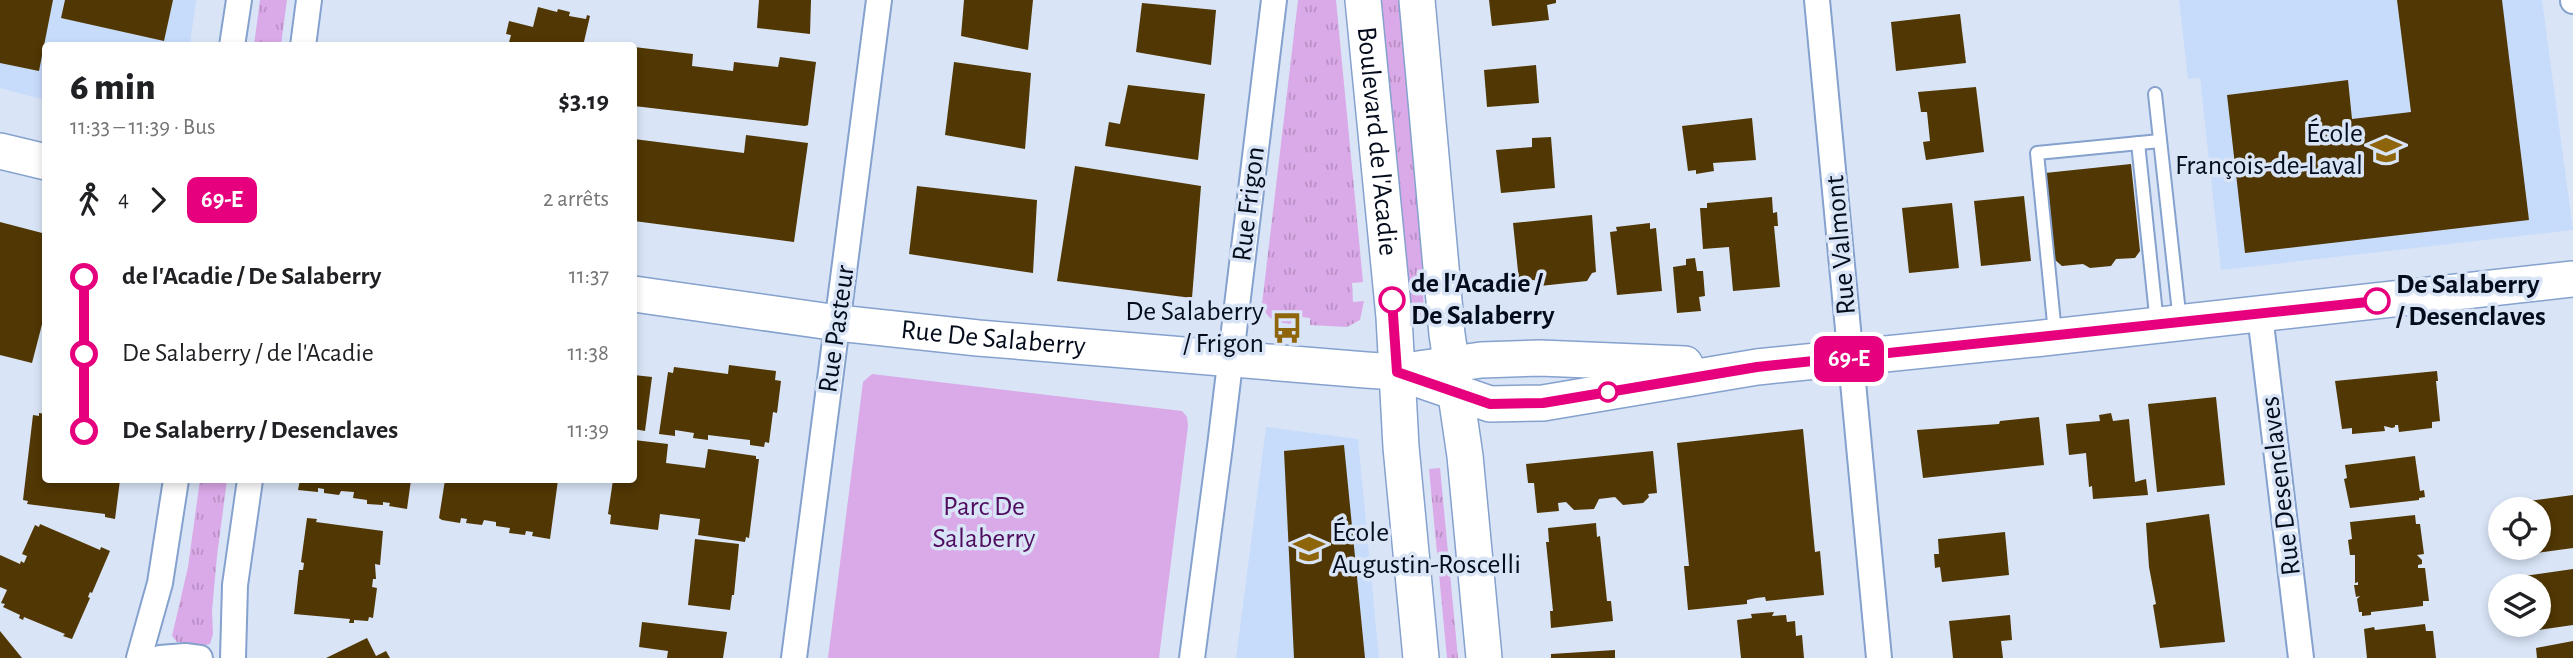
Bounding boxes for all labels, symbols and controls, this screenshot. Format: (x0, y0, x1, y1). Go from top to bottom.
street label: Boulevard de l'Acadie (1352, 25, 1402, 257)
text: 6 min (70, 69, 156, 107)
text: $3.19 (558, 88, 609, 114)
text: 11:33 – 11:39 · Bus (70, 116, 215, 139)
place label: École François-de-Laval (2175, 117, 2363, 180)
school or university icon: École François-de-Laval (2369, 133, 2403, 167)
street label: Rue Frigon (1228, 145, 1270, 263)
street label: Rue Valmont (1821, 174, 1861, 316)
icon: walk (70, 181, 108, 219)
icon: forward (139, 181, 177, 219)
text: 4 (118, 188, 129, 211)
text: 69-E (201, 188, 243, 212)
text: 2 arrêts (543, 188, 609, 211)
text: de l'Acadie / De Salaberry (122, 263, 381, 289)
street label: Rue Pasteur (814, 263, 860, 395)
text: 11:37 (569, 265, 609, 288)
place label: de l'Acadie / De Salaberry (1411, 270, 1555, 330)
place label: De Salaberry / Desenclaves (2395, 271, 2546, 331)
marker: de l'Acadie / De Salaberry (1379, 287, 1405, 313)
marker: De Salaberry / Desenclaves (2364, 288, 2390, 314)
place label: De Salaberry / Frigon (1125, 298, 1264, 358)
bus stop icon: De Salaberry / Frigon (1270, 311, 1304, 345)
street label: Rue De Salaberry (899, 316, 1087, 361)
line badge: 69-E (1800, 336, 1898, 382)
text: De Salaberry / de l'Acadie (122, 340, 374, 366)
text: 11:38 (568, 342, 609, 365)
text: 69-E (1828, 347, 1870, 371)
unlabelled marker (1598, 382, 1618, 402)
street label: Rue Desenclaves (2256, 395, 2306, 577)
text: De Salaberry / Desenclaves (122, 417, 398, 443)
text: 11:39 (568, 419, 609, 442)
park label: Parc De Salaberry (932, 493, 1036, 553)
map controls (2488, 497, 2551, 637)
button: locate (2488, 497, 2551, 560)
place label: École Augustin-Roscelli (1332, 516, 1521, 579)
school or university icon: École Augustin-Roscelli (1292, 532, 1326, 566)
button: layers (2488, 574, 2551, 637)

